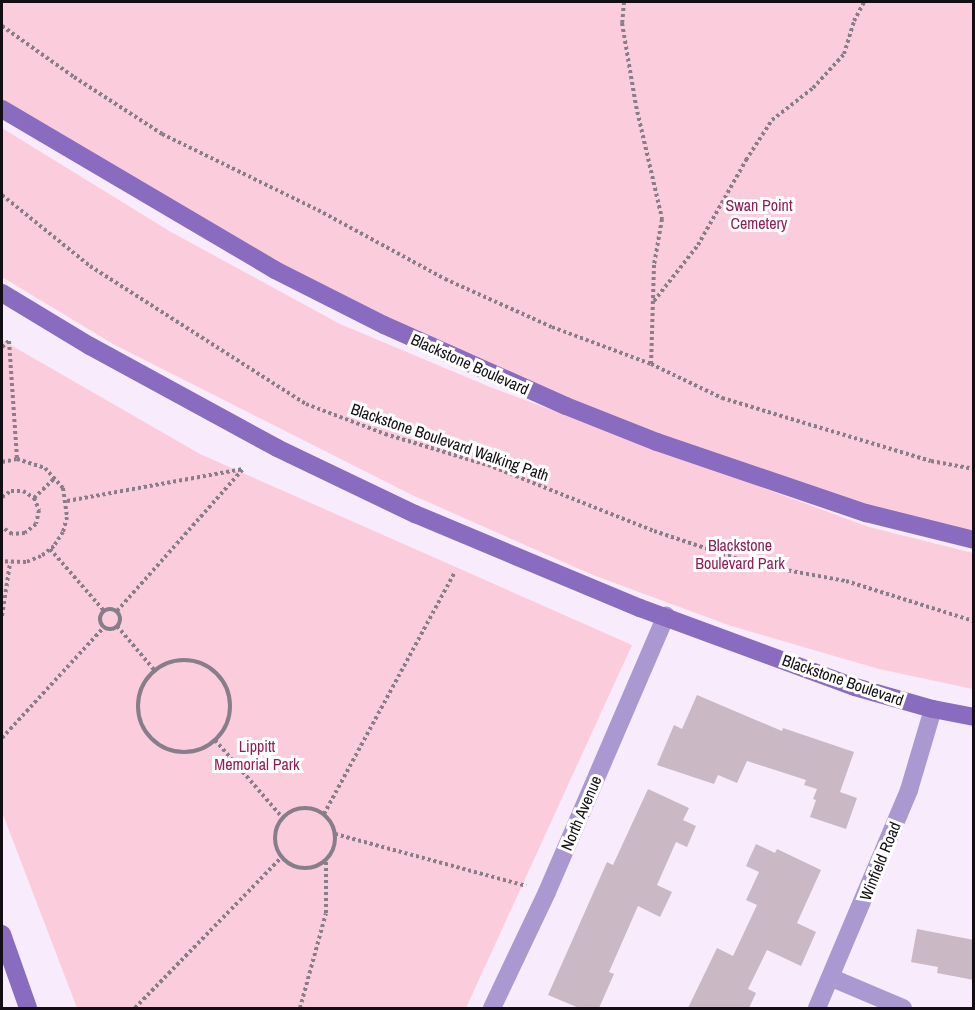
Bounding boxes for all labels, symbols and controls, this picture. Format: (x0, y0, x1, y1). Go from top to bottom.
park label: Swan Point Cemetery (725, 195, 793, 233)
street label: Blackstone Boulevard (408, 329, 532, 399)
street label: Blackstone Boulevard Walking Path (348, 399, 552, 485)
park label: Blackstone Boulevard Park (695, 535, 785, 573)
street label: Blackstone Boulevard (780, 650, 906, 710)
park label: Lippitt Memorial Park (214, 736, 300, 774)
street label: North Avenue (557, 772, 605, 854)
street label: Winfield Road (856, 819, 904, 903)

